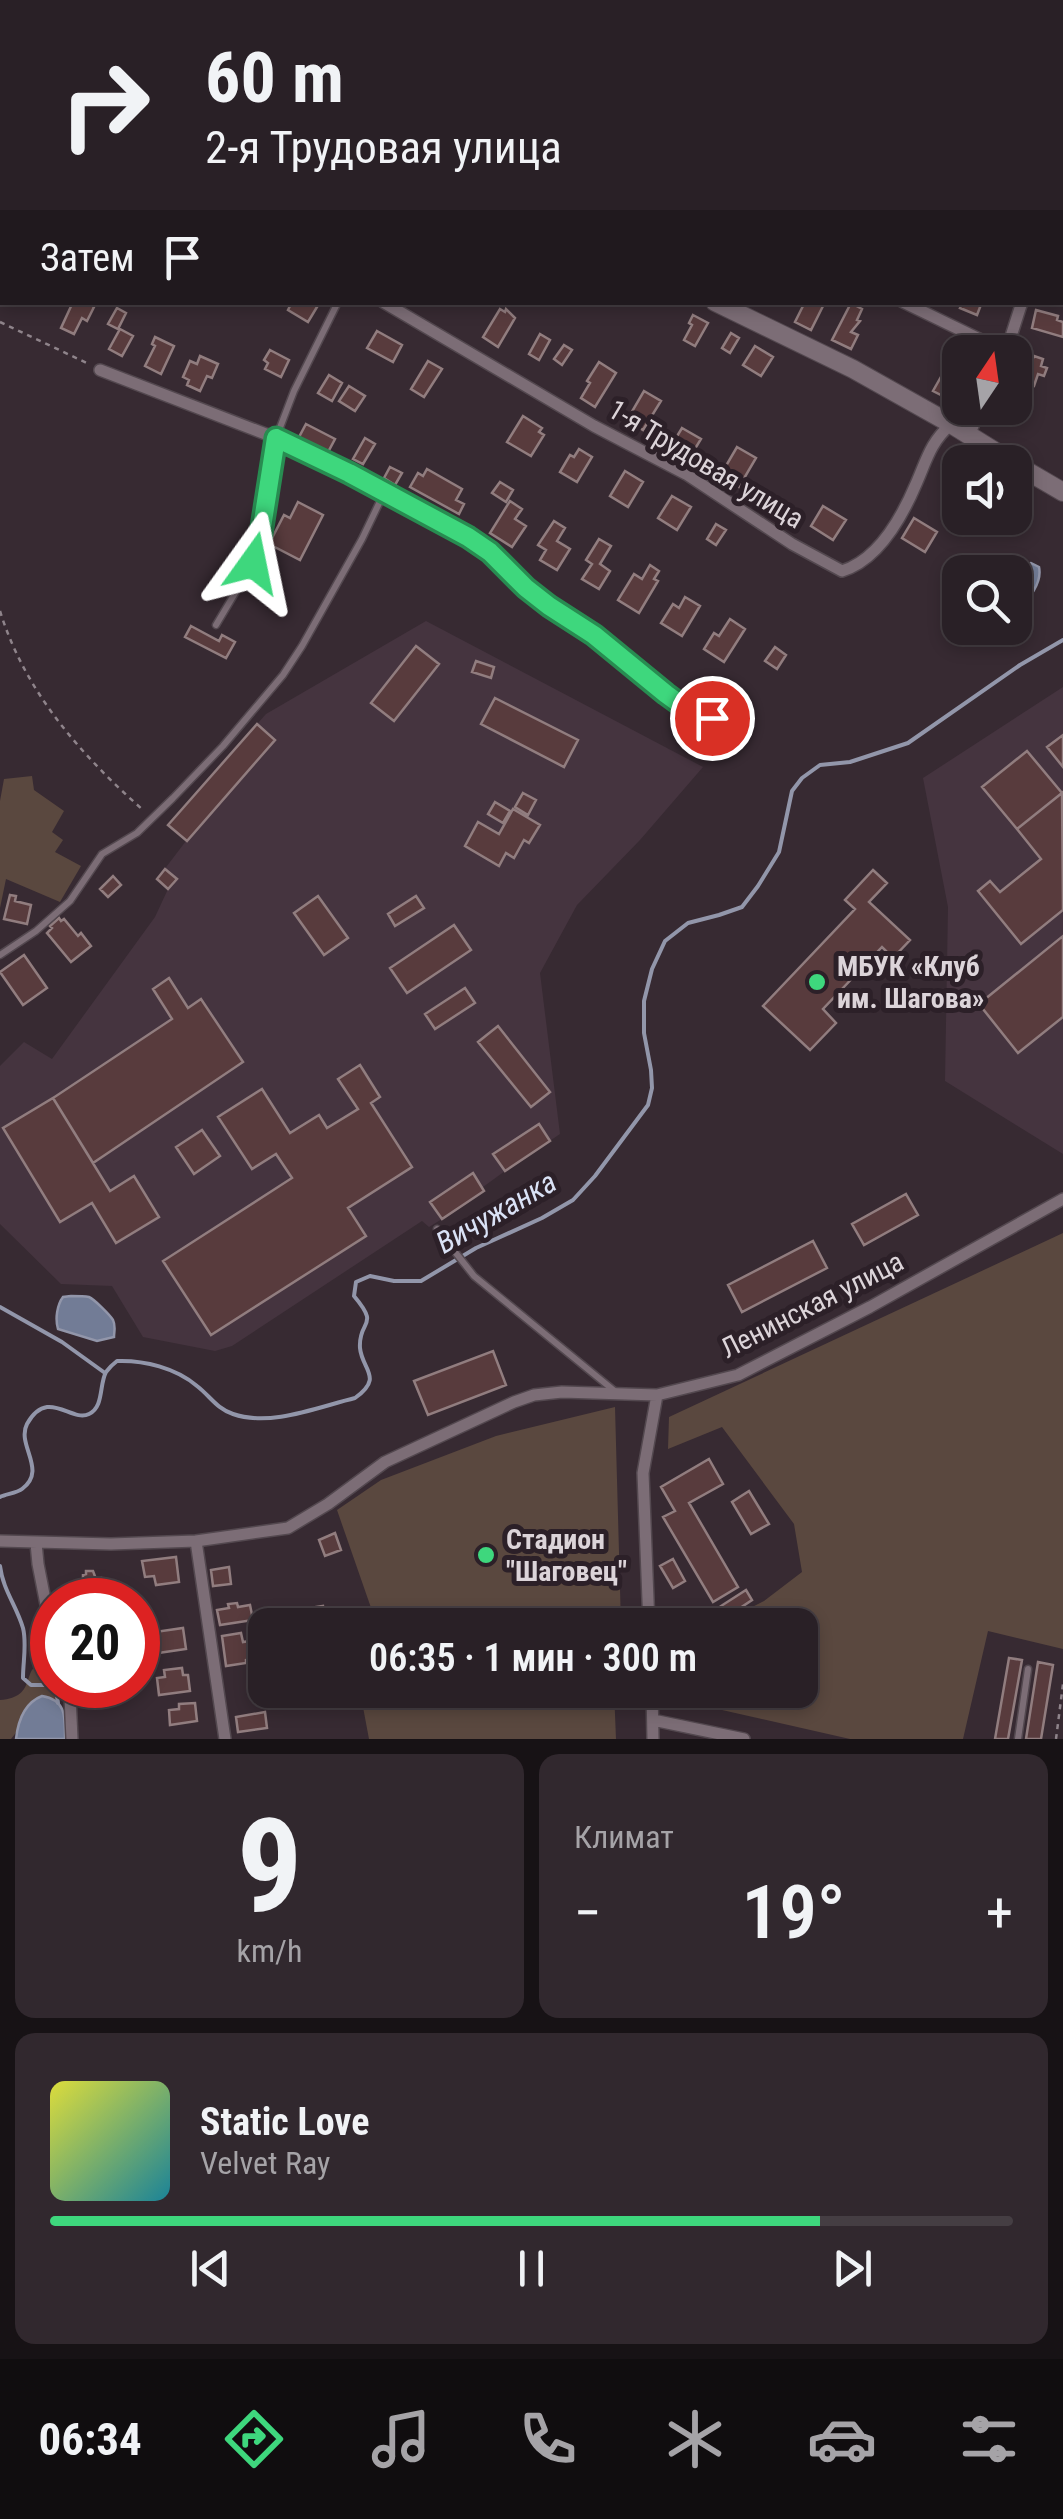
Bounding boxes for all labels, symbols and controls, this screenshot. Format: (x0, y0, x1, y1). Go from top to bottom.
text: 60 m (205, 37, 344, 119)
icon: right (40, 40, 170, 170)
text: 2-я Трудовая улица (205, 121, 562, 174)
icon: arrive (155, 230, 210, 285)
text: Затем (40, 236, 135, 280)
north arrow (942, 335, 1032, 425)
map controls (942, 335, 1032, 645)
street label: 1-я Трудовая улица (602, 393, 810, 535)
button: sound (942, 445, 1032, 535)
position arrow (201, 511, 305, 615)
button: search (942, 555, 1032, 645)
pin (670, 676, 755, 761)
icon: arrive (685, 691, 740, 746)
place label: МБУК «Клуб им. Шагова» (837, 950, 984, 1015)
marker: МБУК «Клуб им. Шагова» (806, 971, 828, 993)
water label: Вичужанка (430, 1164, 562, 1260)
street label: Ленинская улица (715, 1245, 909, 1365)
place label: Стадион "Шаговец" (506, 1523, 627, 1588)
marker: Стадион "Шаговец" (475, 1544, 497, 1566)
speed limit sign: 20 (30, 1578, 160, 1708)
text: 06:35 · 1 мин · 300 m (369, 1636, 697, 1680)
text: 9 (237, 1790, 302, 1943)
text: Климат (574, 1818, 674, 1856)
text: 19° (741, 1868, 846, 1956)
text: − (574, 1881, 602, 1945)
text: + (986, 1881, 1013, 1945)
text: km/h (237, 1932, 302, 1970)
text: Static Love (200, 2100, 369, 2144)
text: Velvet Ray (200, 2144, 330, 2182)
icon: previous (183, 2241, 238, 2296)
icon: pause (504, 2241, 559, 2296)
icon: next (825, 2241, 880, 2296)
icon: directions (219, 2404, 289, 2474)
icon: music (366, 2404, 436, 2474)
icon: phone (513, 2404, 583, 2474)
icon: climate (660, 2404, 730, 2474)
icon: car (807, 2404, 877, 2474)
icon: filters (954, 2404, 1024, 2474)
text: 06:34 (39, 2413, 142, 2466)

